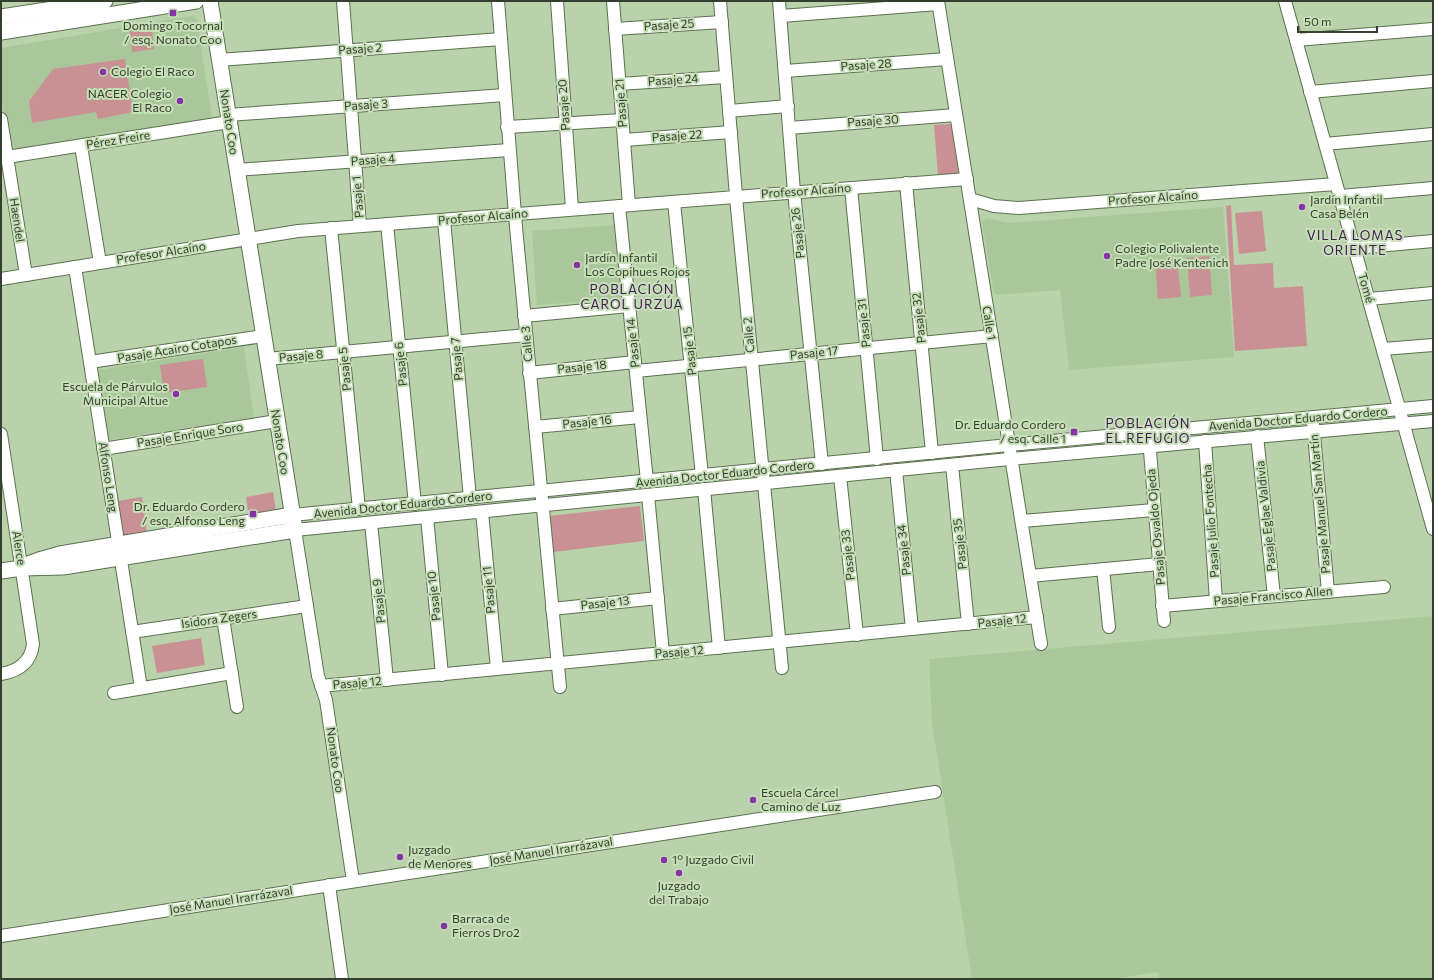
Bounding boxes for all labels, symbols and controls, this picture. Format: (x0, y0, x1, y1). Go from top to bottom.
marker: Domingo Tocornal / esq. Nonato Coo (168, 8, 178, 18)
scale bar (1298, 8, 1377, 34)
text: 50 m (1304, 14, 1332, 28)
street label: Pasaje 25 (643, 15, 695, 33)
place label: Domingo Tocornal / esq. Nonato Coo (123, 18, 223, 46)
street label: Pasaje 2 (338, 39, 383, 57)
street label: Pasaje 28 (840, 55, 892, 73)
place label: Colegio El Raco (111, 64, 195, 78)
marker: Colegio El Raco (98, 67, 108, 77)
street label: Pasaje 24 (647, 70, 699, 88)
street label: Pasaje 21 (611, 78, 629, 128)
street label: Pasaje 20 (554, 79, 572, 131)
place label: NACER Colegio El Raco (88, 86, 172, 114)
street label: Nonato Coo (218, 88, 242, 156)
street label: Pasaje 3 (343, 95, 389, 113)
marker: NACER Colegio El Raco (175, 96, 185, 106)
street label: Pasaje 30 (847, 111, 899, 129)
street label: Pasaje 22 (651, 126, 703, 144)
street label: Pérez Freire (85, 127, 151, 151)
street label: Pasaje 4 (350, 150, 396, 168)
street label: Pasaje 1 (349, 175, 365, 219)
street label: Profesor Alcaíno (760, 180, 851, 200)
street label: Profesor Alcaíno (1107, 187, 1198, 207)
place label: Jardín Infantil Casa Belén (1310, 192, 1383, 220)
street label: Haendel (8, 197, 28, 243)
marker: Jardín Infantil Casa Belén (1297, 202, 1307, 212)
street label: Profesor Alcaíno (437, 205, 529, 227)
street label: Pasaje 26 (787, 207, 807, 259)
district label: VILLA LOMAS ORIENTE (1307, 227, 1403, 258)
street label: Profesor Alcaíno (115, 238, 207, 266)
place label: Colegio Polivalente Padre José Kentenich (1115, 241, 1228, 270)
place label: Jardín Infantil Los Copihues Rojos (585, 250, 690, 278)
marker: Colegio Polivalente Padre José Kentenich (1102, 251, 1112, 261)
marker: Jardín Infantil Los Copihues Rojos (572, 260, 582, 270)
street label: Tomé (1356, 271, 1378, 304)
district label: POBLACIÓN CAROL URZÚA (581, 280, 683, 312)
street label: Pasaje 32 (908, 292, 928, 344)
street label: Pasaje 31 (853, 298, 873, 348)
street label: Calle 1 (980, 305, 1000, 341)
street label: Calle 2 (739, 316, 757, 354)
street label: Pasaje 14 (622, 318, 642, 368)
street label: Calle 3 (517, 325, 535, 363)
street label: Pasaje 15 (679, 326, 699, 376)
street label: Pasaje Acairo Cotapos (116, 332, 238, 364)
street label: Pasaje 7 (447, 337, 465, 381)
street label: Pasaje 6 (391, 341, 409, 387)
street label: Pasaje 17 (789, 342, 839, 362)
street label: Pasaje 8 (278, 346, 324, 364)
street label: Pasaje 5 (335, 346, 353, 392)
street label: Pasaje 18 (556, 356, 607, 376)
place label: Escuela de Párvulos Municipal Altue (62, 379, 168, 407)
marker: Escuela de Párvulos Municipal Altue (171, 389, 181, 399)
street label: Avenida Doctor Eduardo Cordero (1208, 403, 1388, 433)
street label: Nonato Coo (269, 408, 293, 476)
street label: Pasaje 16 (561, 411, 612, 431)
district label: POBLACIÓN EL REFUGIO (1105, 414, 1191, 446)
place label: Dr. Eduardo Cordero / esq. Calle 1 (955, 417, 1066, 445)
street label: Pasaje Enrique Soro (136, 419, 244, 449)
marker: Dr. Eduardo Cordero / esq. Calle 1 (1069, 427, 1079, 437)
street label: Pasaje Manuel San Martín (1306, 434, 1332, 574)
street label: Alfonso Leng (96, 441, 122, 514)
street label: Avenida Doctor Eduardo Cordero (635, 457, 815, 489)
street label: Pasaje Eglae Valdivia (1252, 460, 1278, 572)
street label: Pasaje Julio Fontecha (1199, 464, 1222, 578)
street label: Pasaje Osvaldo Ojeda (1143, 468, 1167, 586)
street label: Avenida Doctor Eduardo Cordero (313, 488, 493, 520)
place label: Dr. Eduardo Cordero / esq. Alfonso Leng (134, 499, 245, 527)
marker: Dr. Eduardo Cordero / esq. Alfonso Leng (248, 509, 258, 519)
street label: Pasaje 35 (949, 518, 969, 570)
street label: Pasaje 34 (893, 524, 913, 576)
street label: Pasaje 33 (837, 529, 857, 581)
street label: Alerce (10, 530, 30, 566)
street label: Pasaje 11 (479, 566, 497, 614)
street label: Pasaje 10 (423, 570, 443, 622)
street label: Pasaje 9 (369, 578, 387, 624)
street label: Pasaje Francisco Allen (1213, 583, 1333, 607)
street label: Pasaje 13 (580, 592, 630, 612)
street label: Isidora Zegers (180, 606, 258, 630)
street label: Pasaje 12 (977, 610, 1027, 630)
street label: Pasaje 12 (654, 642, 704, 660)
street label: Pasaje 12 (332, 673, 382, 691)
street label: Nonato Coo (324, 726, 348, 794)
place label: Escuela Cárcel Camino de Luz (761, 785, 841, 813)
marker: Escuela Cárcel Camino de Luz (748, 795, 758, 805)
street label: José Manuel Irarrázaval (488, 833, 614, 868)
place label: Juzgado de Menores (408, 842, 472, 870)
marker: Juzgado de Menores (395, 852, 405, 862)
place label: 1° Juzgado Civil (672, 852, 754, 867)
marker: 1° Juzgado Civil (659, 855, 669, 865)
marker: Juzgado del Trabajo (674, 868, 684, 878)
place label: Juzgado del Trabajo (649, 878, 709, 906)
street label: José Manuel Irarrázaval (168, 882, 294, 917)
place label: Barraca de Fierros Dro2 (452, 911, 520, 939)
marker: Barraca de Fierros Dro2 (439, 921, 449, 931)

